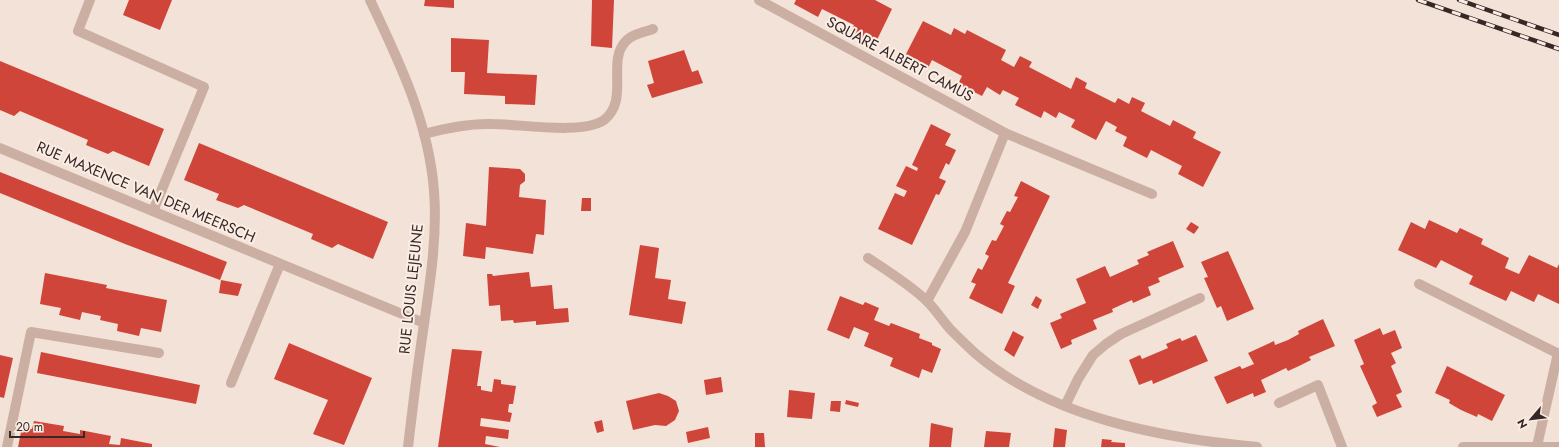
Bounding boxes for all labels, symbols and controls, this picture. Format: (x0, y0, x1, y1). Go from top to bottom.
street label: SQUARE ALBERT CAMUS (823, 11, 977, 107)
street label: RUE MAXENCE VAN DER MEERSCH (33, 136, 259, 248)
street label: RUE LOUIS LEJEUNE (393, 223, 429, 355)
north arrow (1511, 399, 1551, 439)
scale bar (10, 413, 84, 439)
text: N (1513, 416, 1531, 431)
text: 20 m (16, 418, 43, 436)

